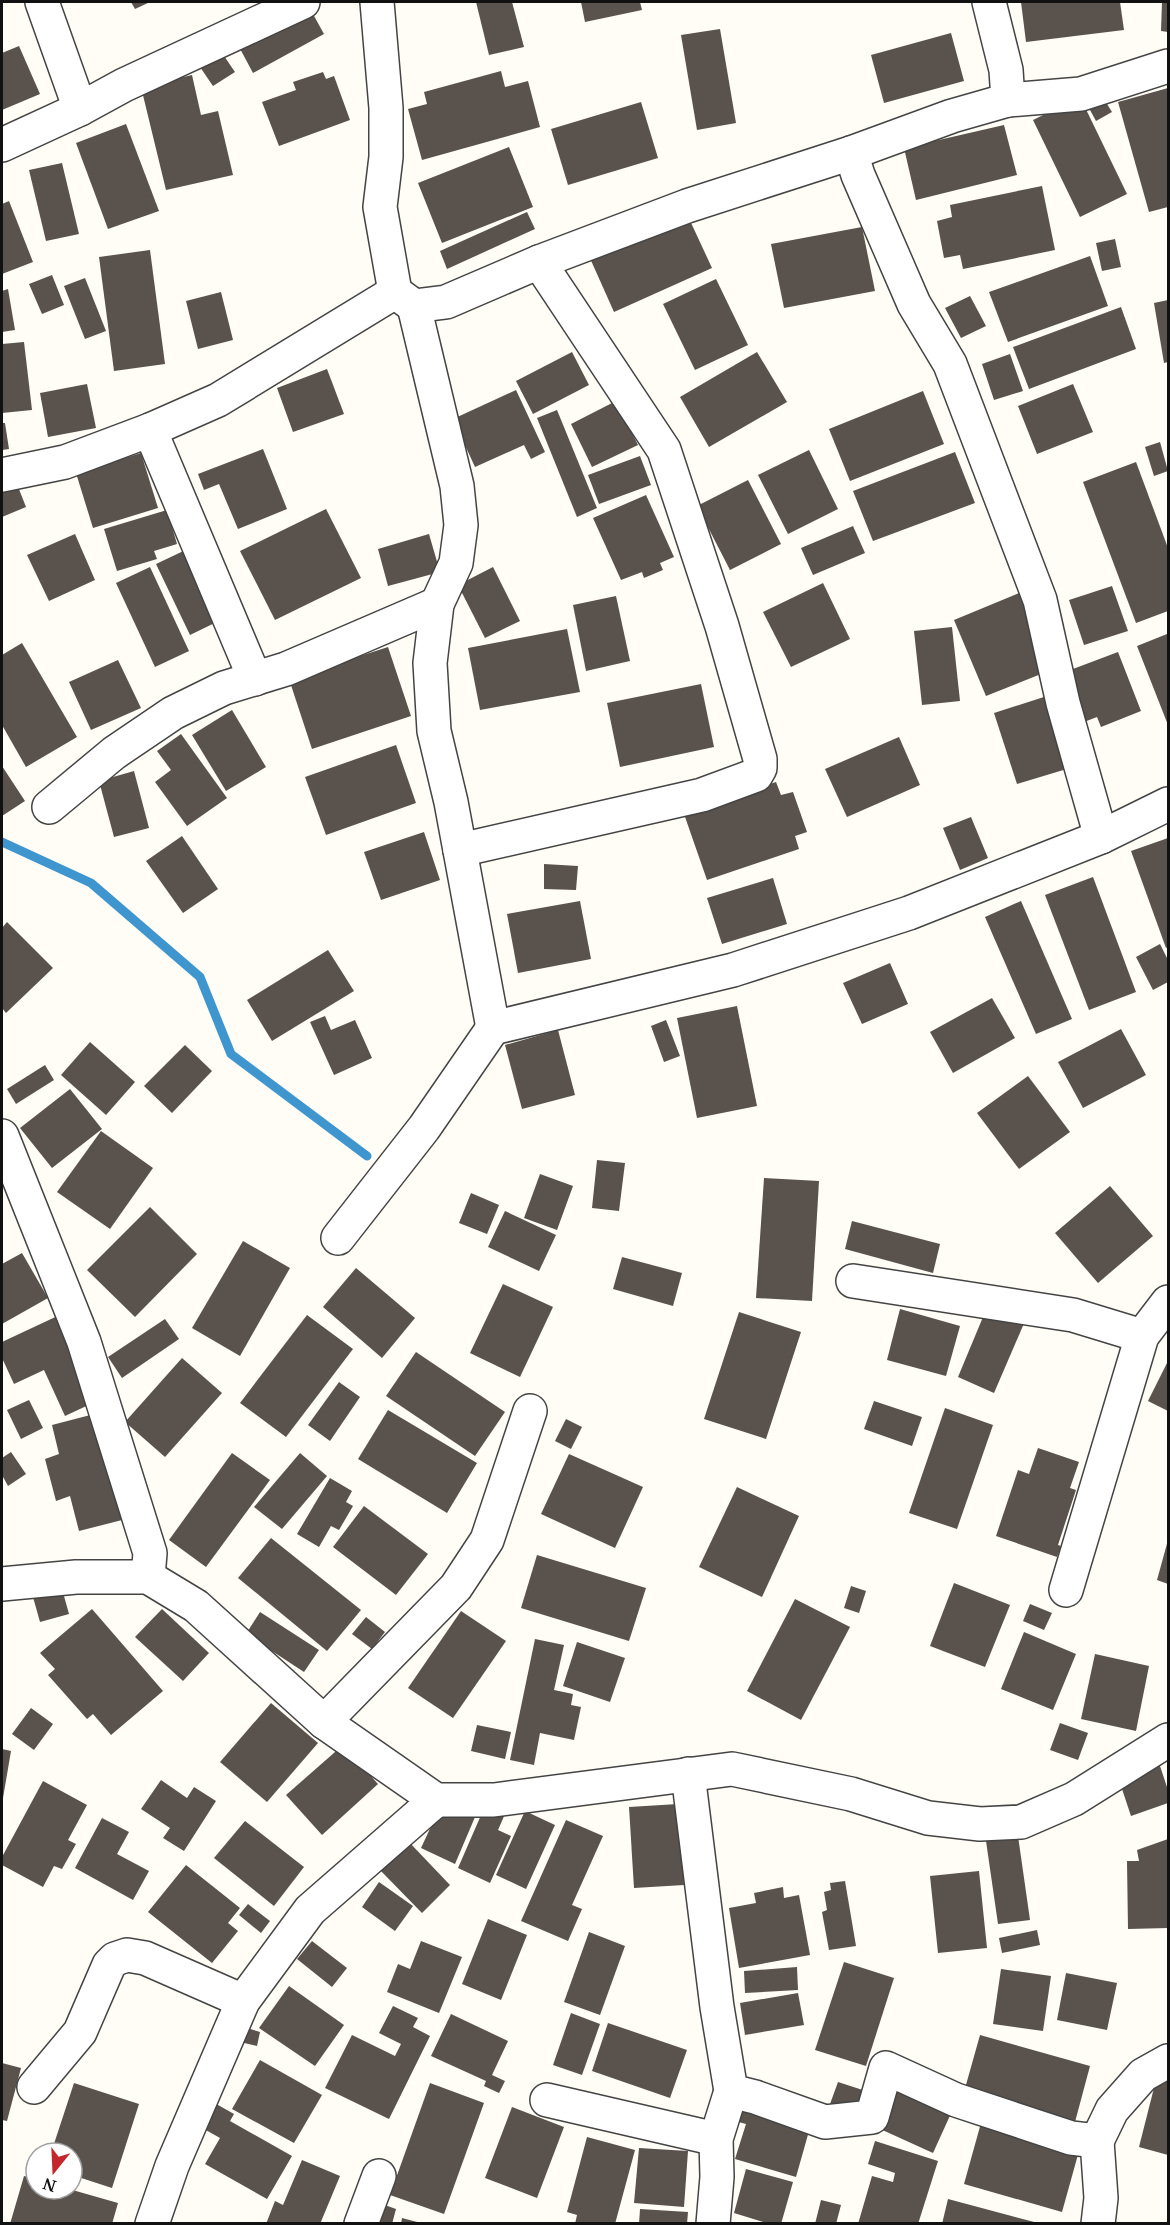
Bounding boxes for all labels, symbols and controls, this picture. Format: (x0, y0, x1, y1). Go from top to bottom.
north arrow (24, 2141, 84, 2201)
text: N (40, 2173, 59, 2198)

